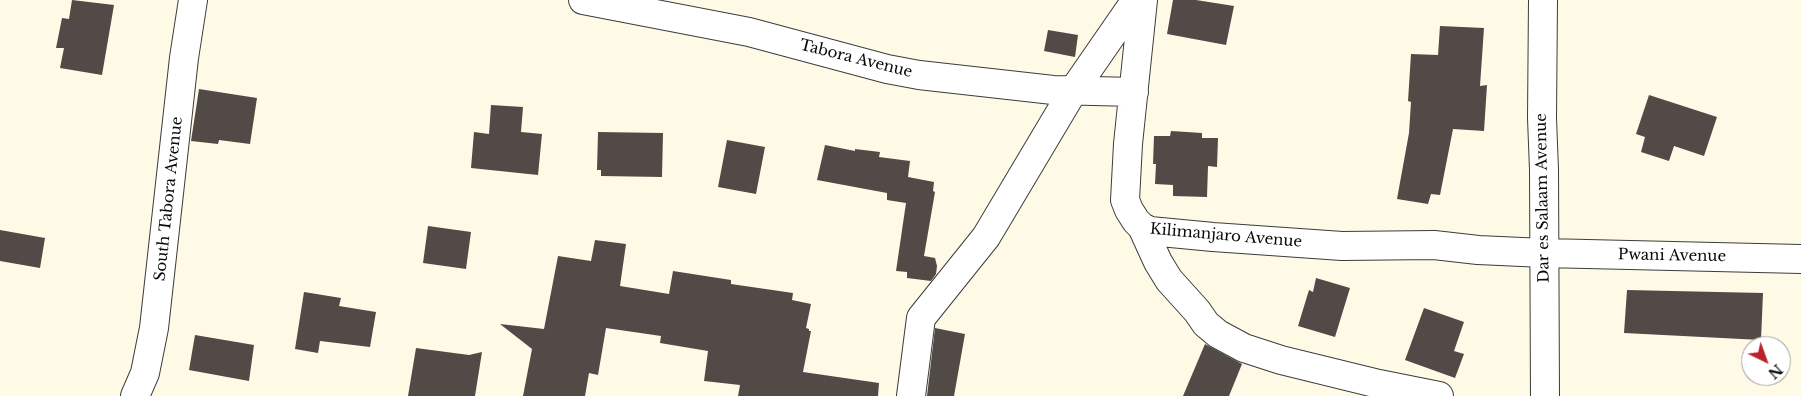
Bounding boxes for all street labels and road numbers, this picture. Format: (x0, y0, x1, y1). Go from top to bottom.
street label: Tabora Avenue (798, 36, 914, 82)
street label: Dar es Salaam Avenue (1533, 113, 1553, 283)
street label: South Tabora Avenue (151, 116, 187, 282)
street label: Kilimanjaro Avenue (1149, 220, 1303, 252)
street label: Pwani Avenue (1618, 246, 1726, 266)

